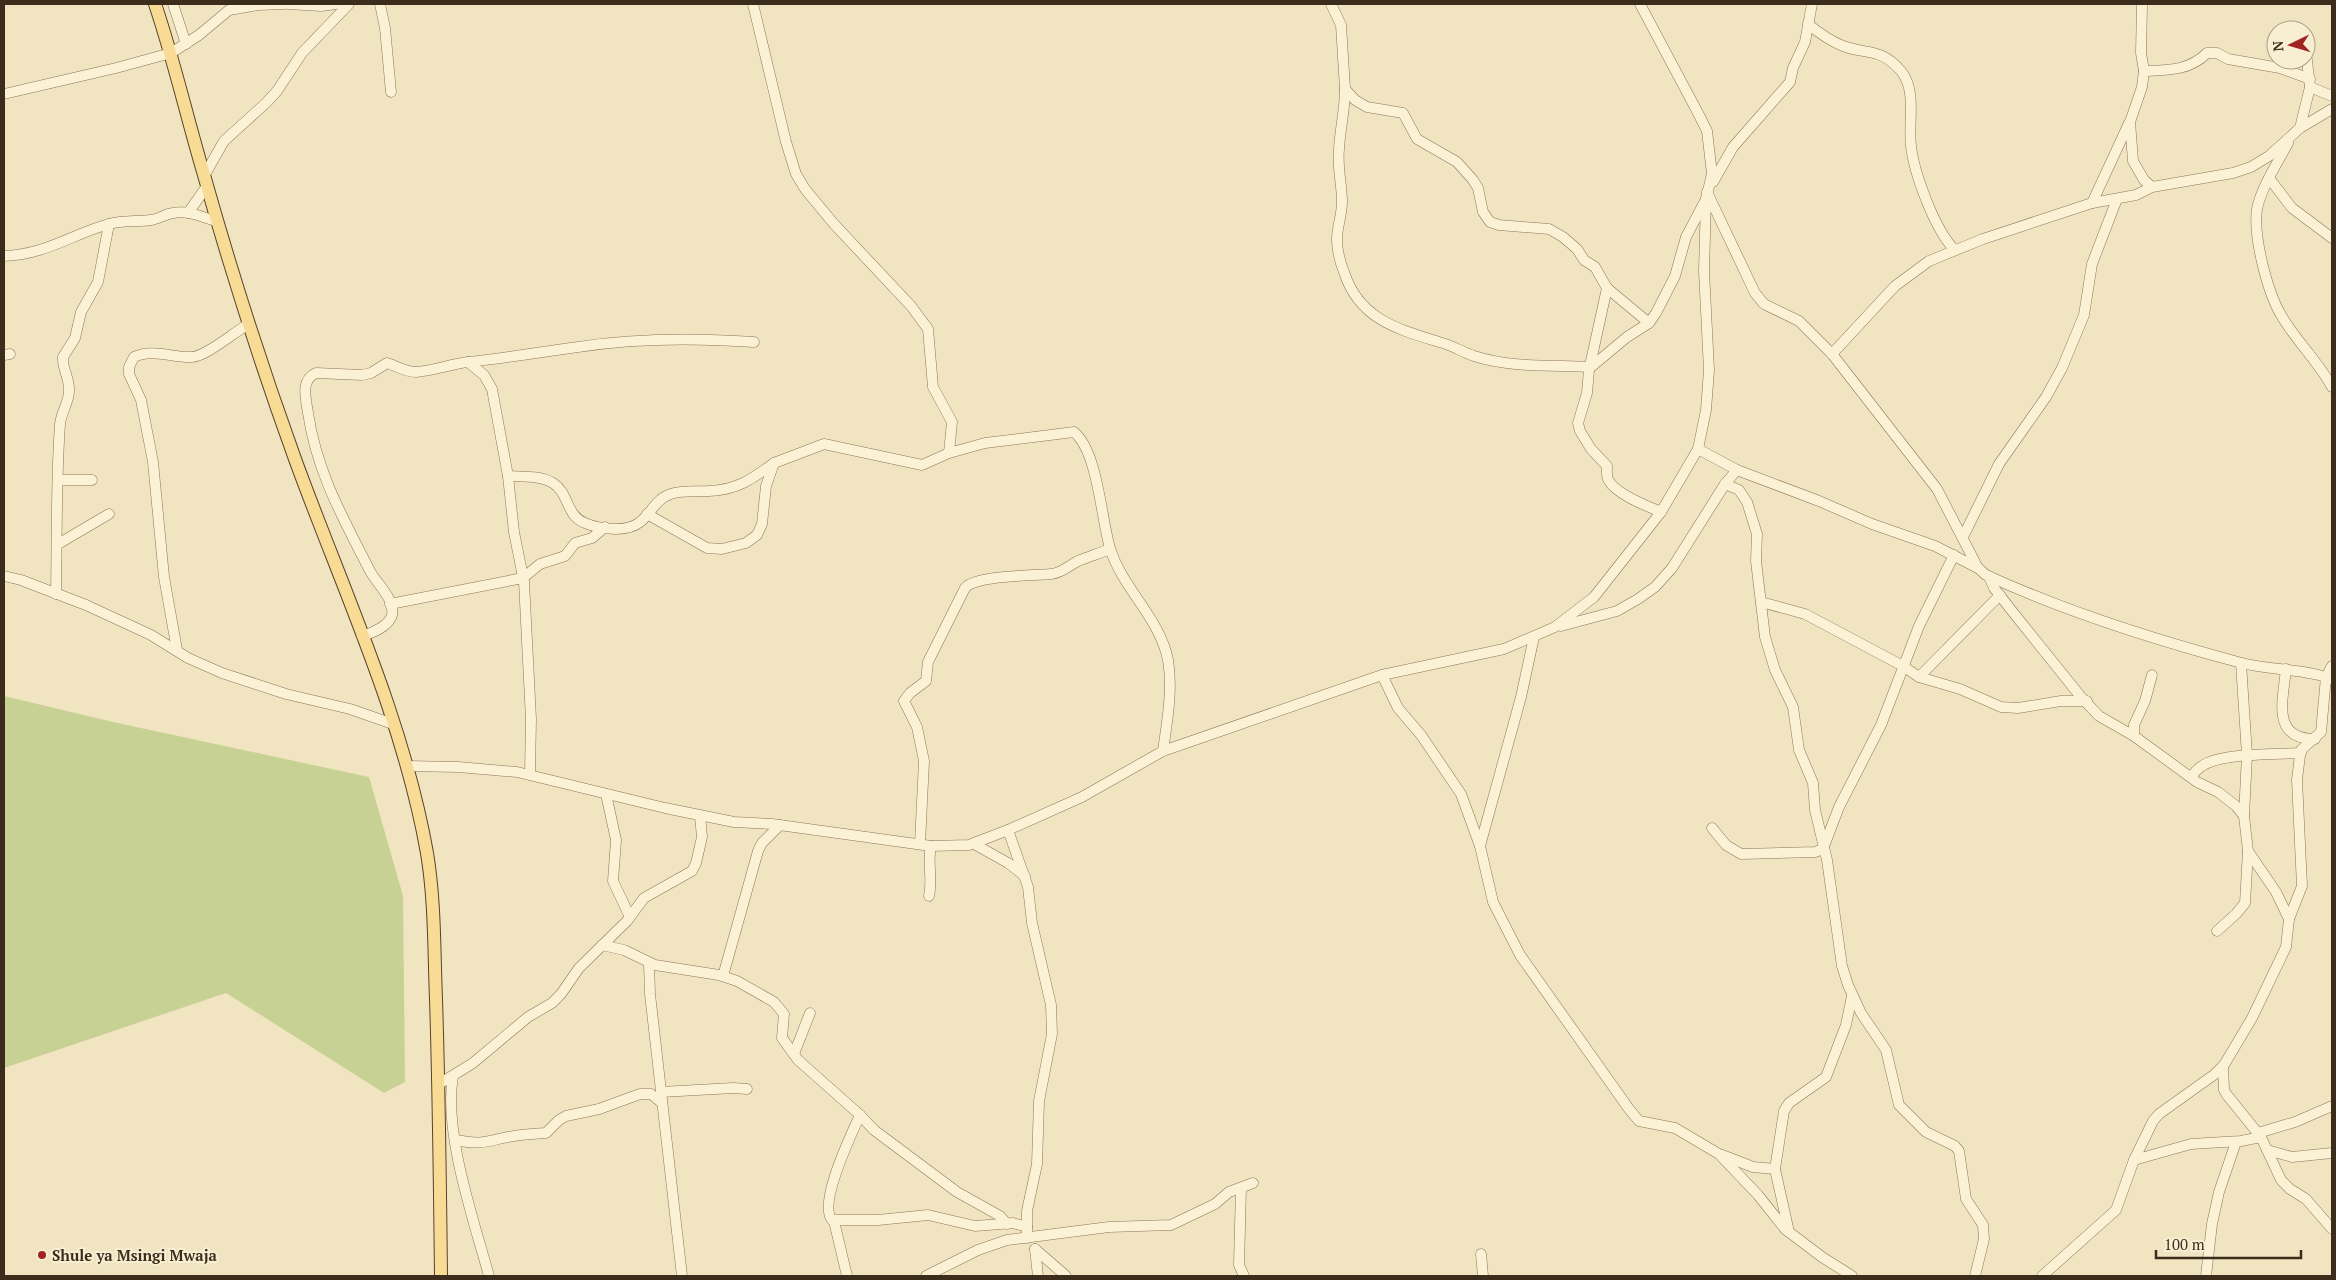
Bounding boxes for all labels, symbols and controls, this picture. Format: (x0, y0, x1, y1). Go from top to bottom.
north arrow (2266, 20, 2316, 70)
text: N (2268, 40, 2287, 52)
scale bar (2156, 1228, 2301, 1260)
text: 100 m (2164, 1234, 2205, 1254)
place label: Shule ya Msingi Mwaja (52, 1245, 217, 1265)
marker: Shule ya Msingi Mwaja (36, 1249, 48, 1261)

